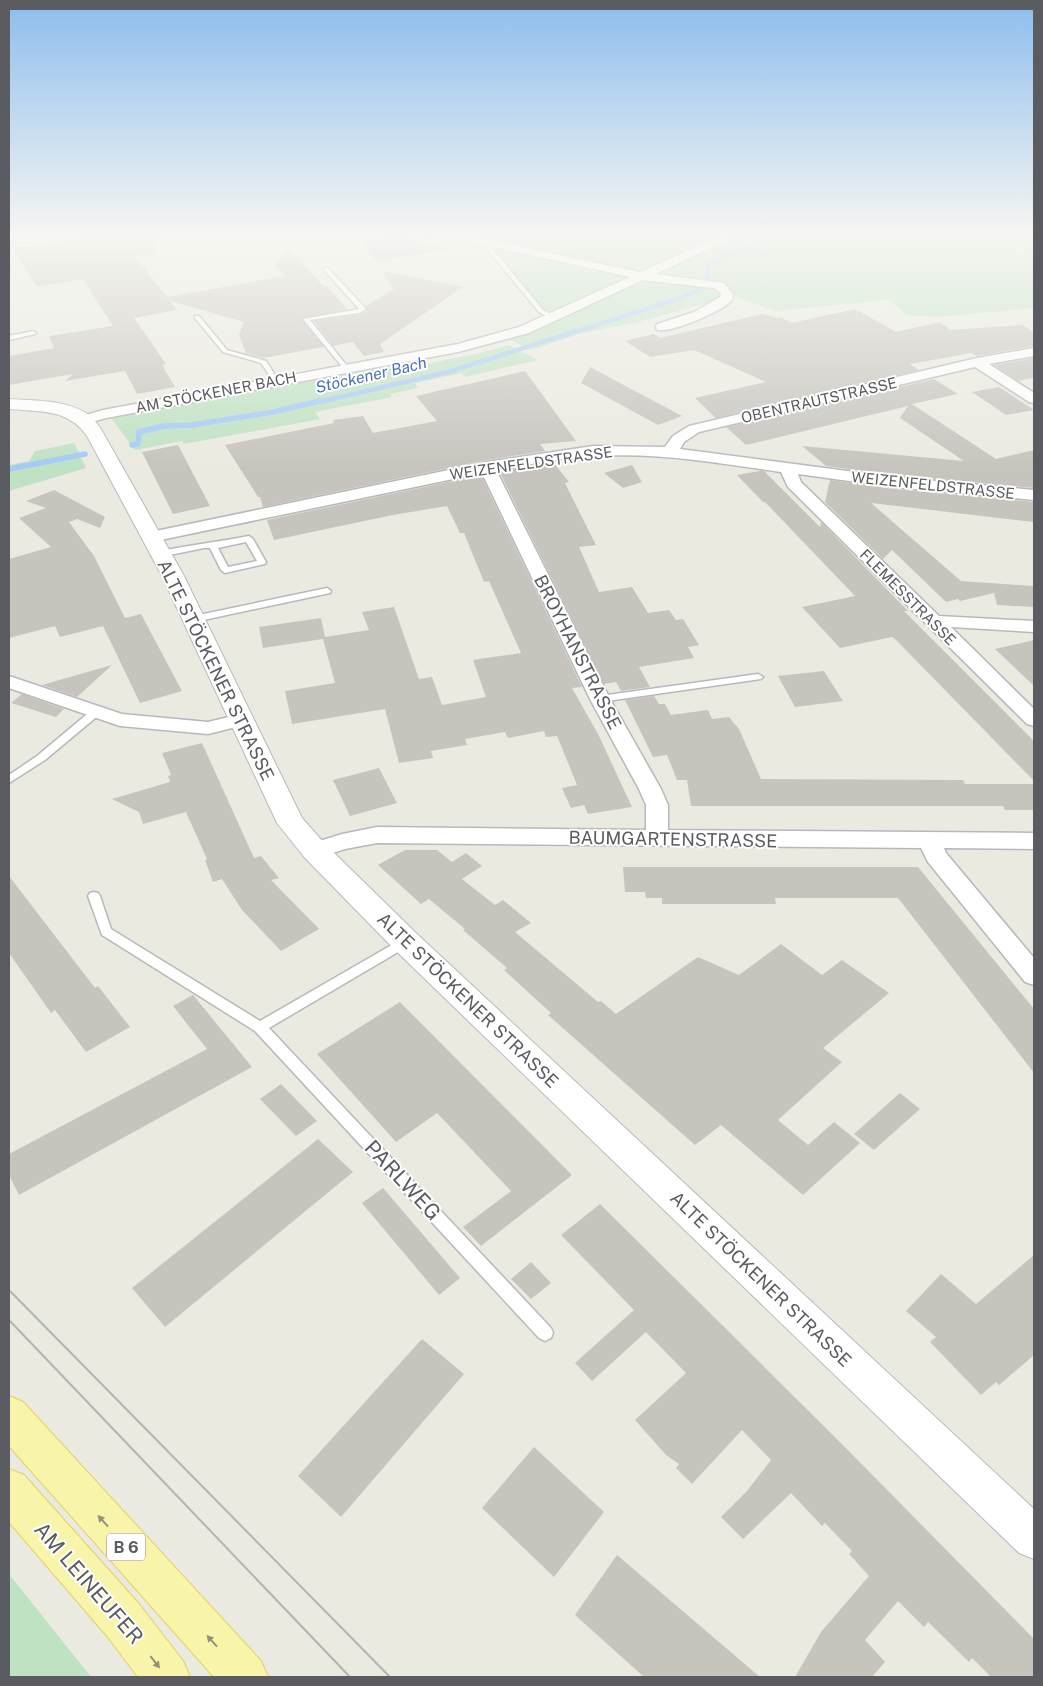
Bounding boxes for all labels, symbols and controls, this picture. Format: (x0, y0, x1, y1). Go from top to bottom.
water label: Stöckener Bach (313, 353, 429, 397)
street label: AM STÖCKENER BACH (134, 367, 298, 416)
street label: OBENTRAUTSTRASSE (739, 374, 899, 426)
street label: WEIZENFELDSTRASSE (448, 443, 614, 483)
street label: WEIZENFELDSTRASSE (850, 468, 1016, 502)
street label: FLEMESSTRASSE (857, 546, 959, 648)
street label: ALTE STÖCKENER STRASSE (153, 556, 280, 784)
street label: BROYHANSTRASSE (530, 571, 626, 733)
street label: BAUMGARTENSTRASSE (568, 827, 778, 851)
street label: ALTE STÖCKENER STRASSE (373, 907, 563, 1092)
street label: PARLWEG (360, 1135, 446, 1225)
street label: ALTE STÖCKENER STRASSE (666, 1186, 856, 1371)
one-way arrow (97, 1515, 109, 1527)
street label: AM LEINEUFER (29, 1517, 149, 1649)
road number: B 6 (107, 1534, 145, 1560)
one-way arrow (206, 1636, 218, 1648)
one-way arrow (150, 1656, 161, 1669)

